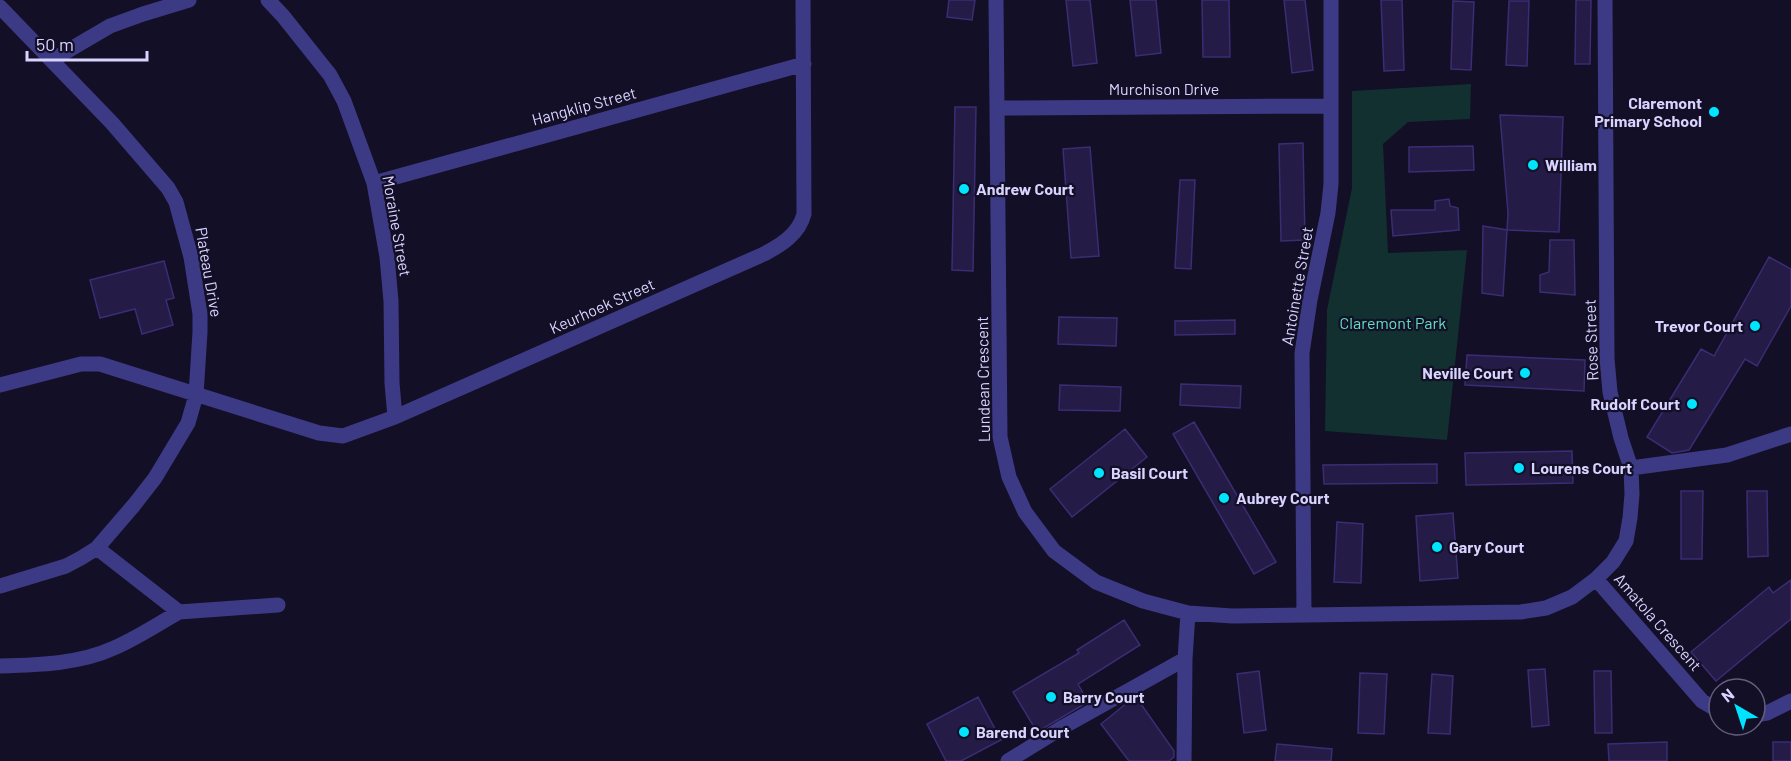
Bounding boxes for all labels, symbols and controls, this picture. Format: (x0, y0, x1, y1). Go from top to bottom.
scale bar (27, 24, 147, 62)
text: 50 m (36, 33, 74, 55)
street label: Murchison Drive (1109, 79, 1219, 98)
street label: Hangklip Street (530, 82, 638, 129)
place label: Claremont Primary School (1594, 93, 1702, 130)
marker: Claremont Primary School (1707, 105, 1721, 119)
place label: William (1545, 155, 1597, 174)
marker: William (1526, 158, 1540, 172)
street label: Moraine Street (379, 174, 416, 278)
place label: Andrew Court (976, 179, 1074, 198)
marker: Andrew Court (957, 182, 971, 196)
street label: Antoinette Street (1277, 225, 1316, 347)
street label: Plateau Drive (192, 226, 227, 318)
street label: Keurhoek Street (546, 274, 657, 337)
street label: Rose Street (1580, 299, 1601, 381)
park label: Claremont Park (1340, 313, 1446, 332)
street label: Lundean Crescent (972, 316, 993, 442)
place label: Trevor Court (1655, 316, 1743, 335)
marker: Trevor Court (1748, 319, 1762, 333)
place label: Neville Court (1422, 363, 1513, 382)
marker: Neville Court (1518, 366, 1532, 380)
place label: Rudolf Court (1591, 394, 1680, 413)
marker: Rudolf Court (1685, 397, 1699, 411)
place label: Lourens Court (1531, 458, 1632, 477)
marker: Lourens Court (1512, 461, 1526, 475)
place label: Basil Court (1111, 463, 1188, 482)
marker: Basil Court (1092, 466, 1106, 480)
place label: Aubrey Court (1236, 488, 1330, 507)
marker: Aubrey Court (1217, 491, 1231, 505)
place label: Gary Court (1449, 537, 1524, 556)
marker: Gary Court (1430, 540, 1444, 554)
street label: Amatola Crescent (1611, 569, 1706, 674)
north arrow (1707, 677, 1767, 737)
text: N (1717, 684, 1737, 706)
place label: Barry Court (1063, 687, 1145, 706)
marker: Barry Court (1044, 690, 1058, 704)
place label: Barend Court (976, 722, 1070, 741)
marker: Barend Court (957, 725, 971, 739)

